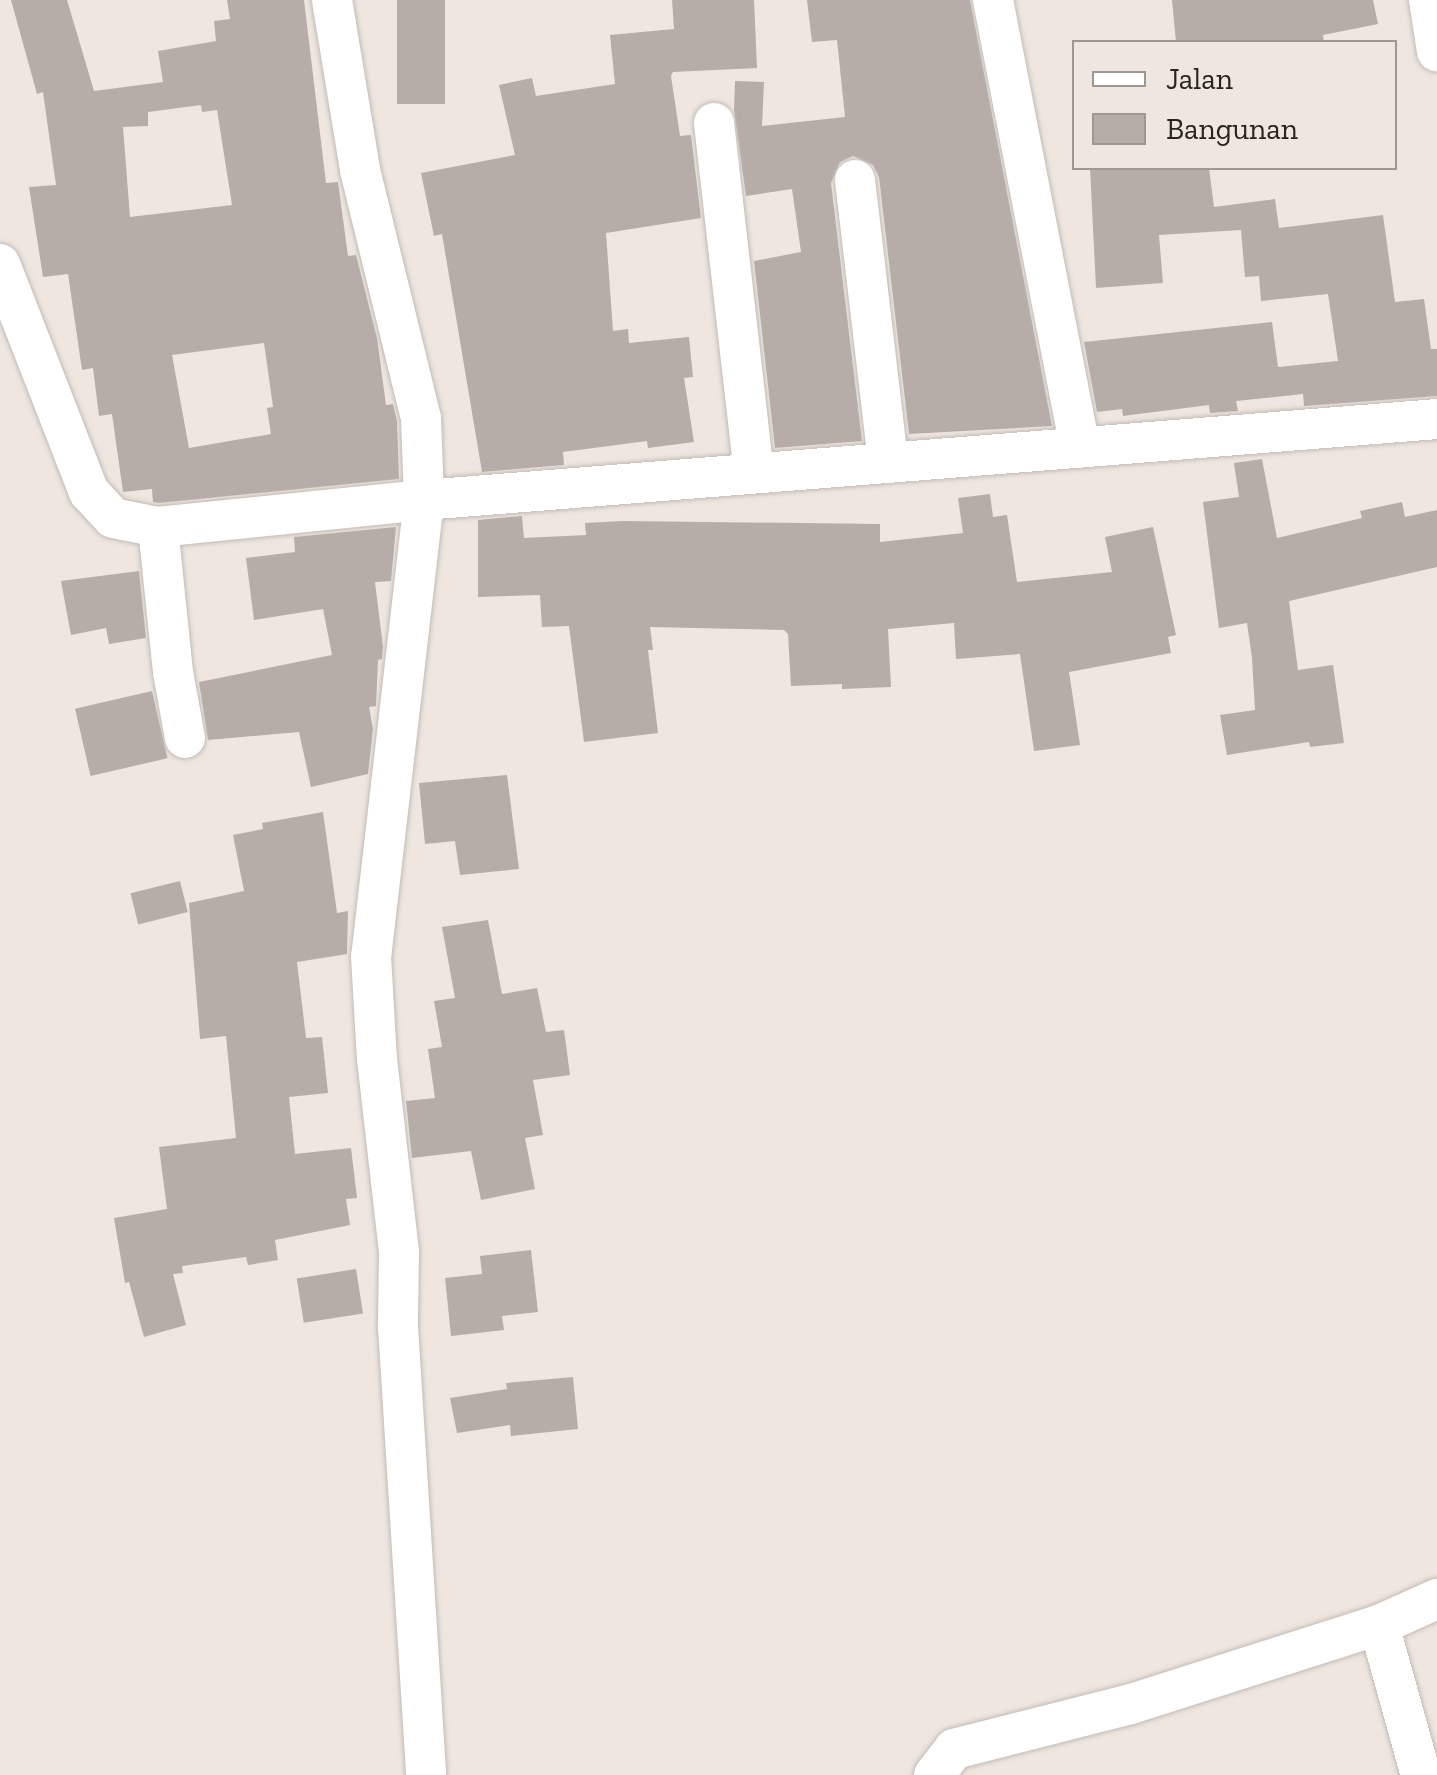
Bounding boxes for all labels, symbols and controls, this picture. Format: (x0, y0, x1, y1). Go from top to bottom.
legend (1072, 40, 1397, 170)
text: Jalan (1166, 61, 1233, 97)
text: Bangunan (1166, 111, 1298, 147)

